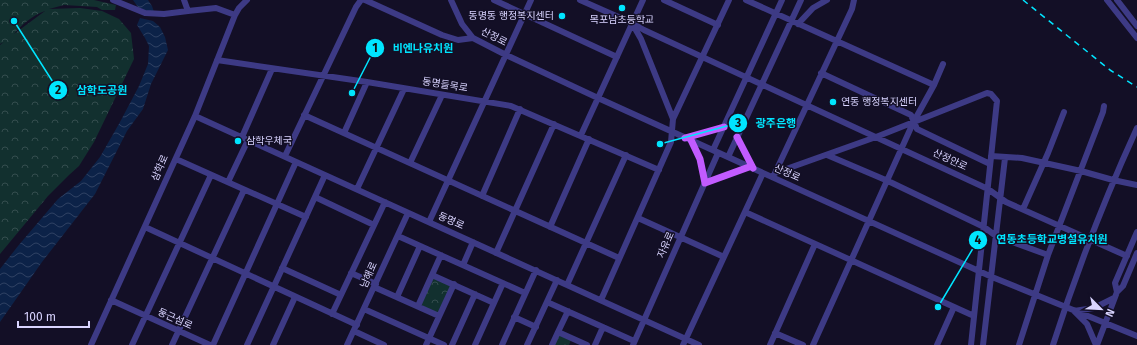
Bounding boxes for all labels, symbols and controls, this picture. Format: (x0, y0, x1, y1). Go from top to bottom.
marker: 목포남초등학교 (617, 3, 627, 13)
place label: 동명동 행정복지센터 (469, 10, 554, 22)
marker: 동명동 행정복지센터 (557, 11, 567, 21)
place label: 목포남초등학교 (590, 14, 654, 26)
street label: 산정로 (479, 25, 509, 49)
callout: 비엔나유치원 (365, 36, 462, 59)
text: 1 (372, 41, 378, 55)
text: 비엔나유치원 (393, 42, 453, 55)
street label: 동명들목로 (421, 75, 469, 95)
callout: 삼학도공원 (48, 79, 135, 102)
text: 2 (55, 83, 61, 97)
text: 삼학도공원 (77, 84, 127, 97)
place label: 연동 행정복지센터 (841, 96, 917, 108)
marker: 연동 행정복지센터 (828, 97, 838, 107)
callout: 광주은행 (728, 111, 804, 134)
text: 3 (734, 116, 741, 130)
text: 광주은행 (756, 117, 796, 130)
place label: 삼학우체국 (246, 135, 292, 147)
marker: 삼학우체국 (233, 136, 243, 146)
street label: 산정안로 (931, 147, 969, 173)
street label: 삼학로 (149, 153, 171, 183)
street label: 산정로 (772, 162, 802, 184)
street label: 동명로 (436, 210, 466, 232)
callout: 연동초등학교병설유치원 (968, 228, 1115, 251)
street label: 자유로 (655, 230, 677, 260)
text: 4 (975, 233, 982, 247)
text: 연동초등학교병설유치원 (996, 233, 1108, 246)
street label: 남해로 (358, 260, 380, 290)
north arrow (1081, 289, 1121, 329)
scale bar (18, 303, 89, 329)
street label: 둥근섬로 (156, 306, 194, 332)
text: N (1102, 307, 1117, 319)
text: 100 m (24, 310, 56, 324)

